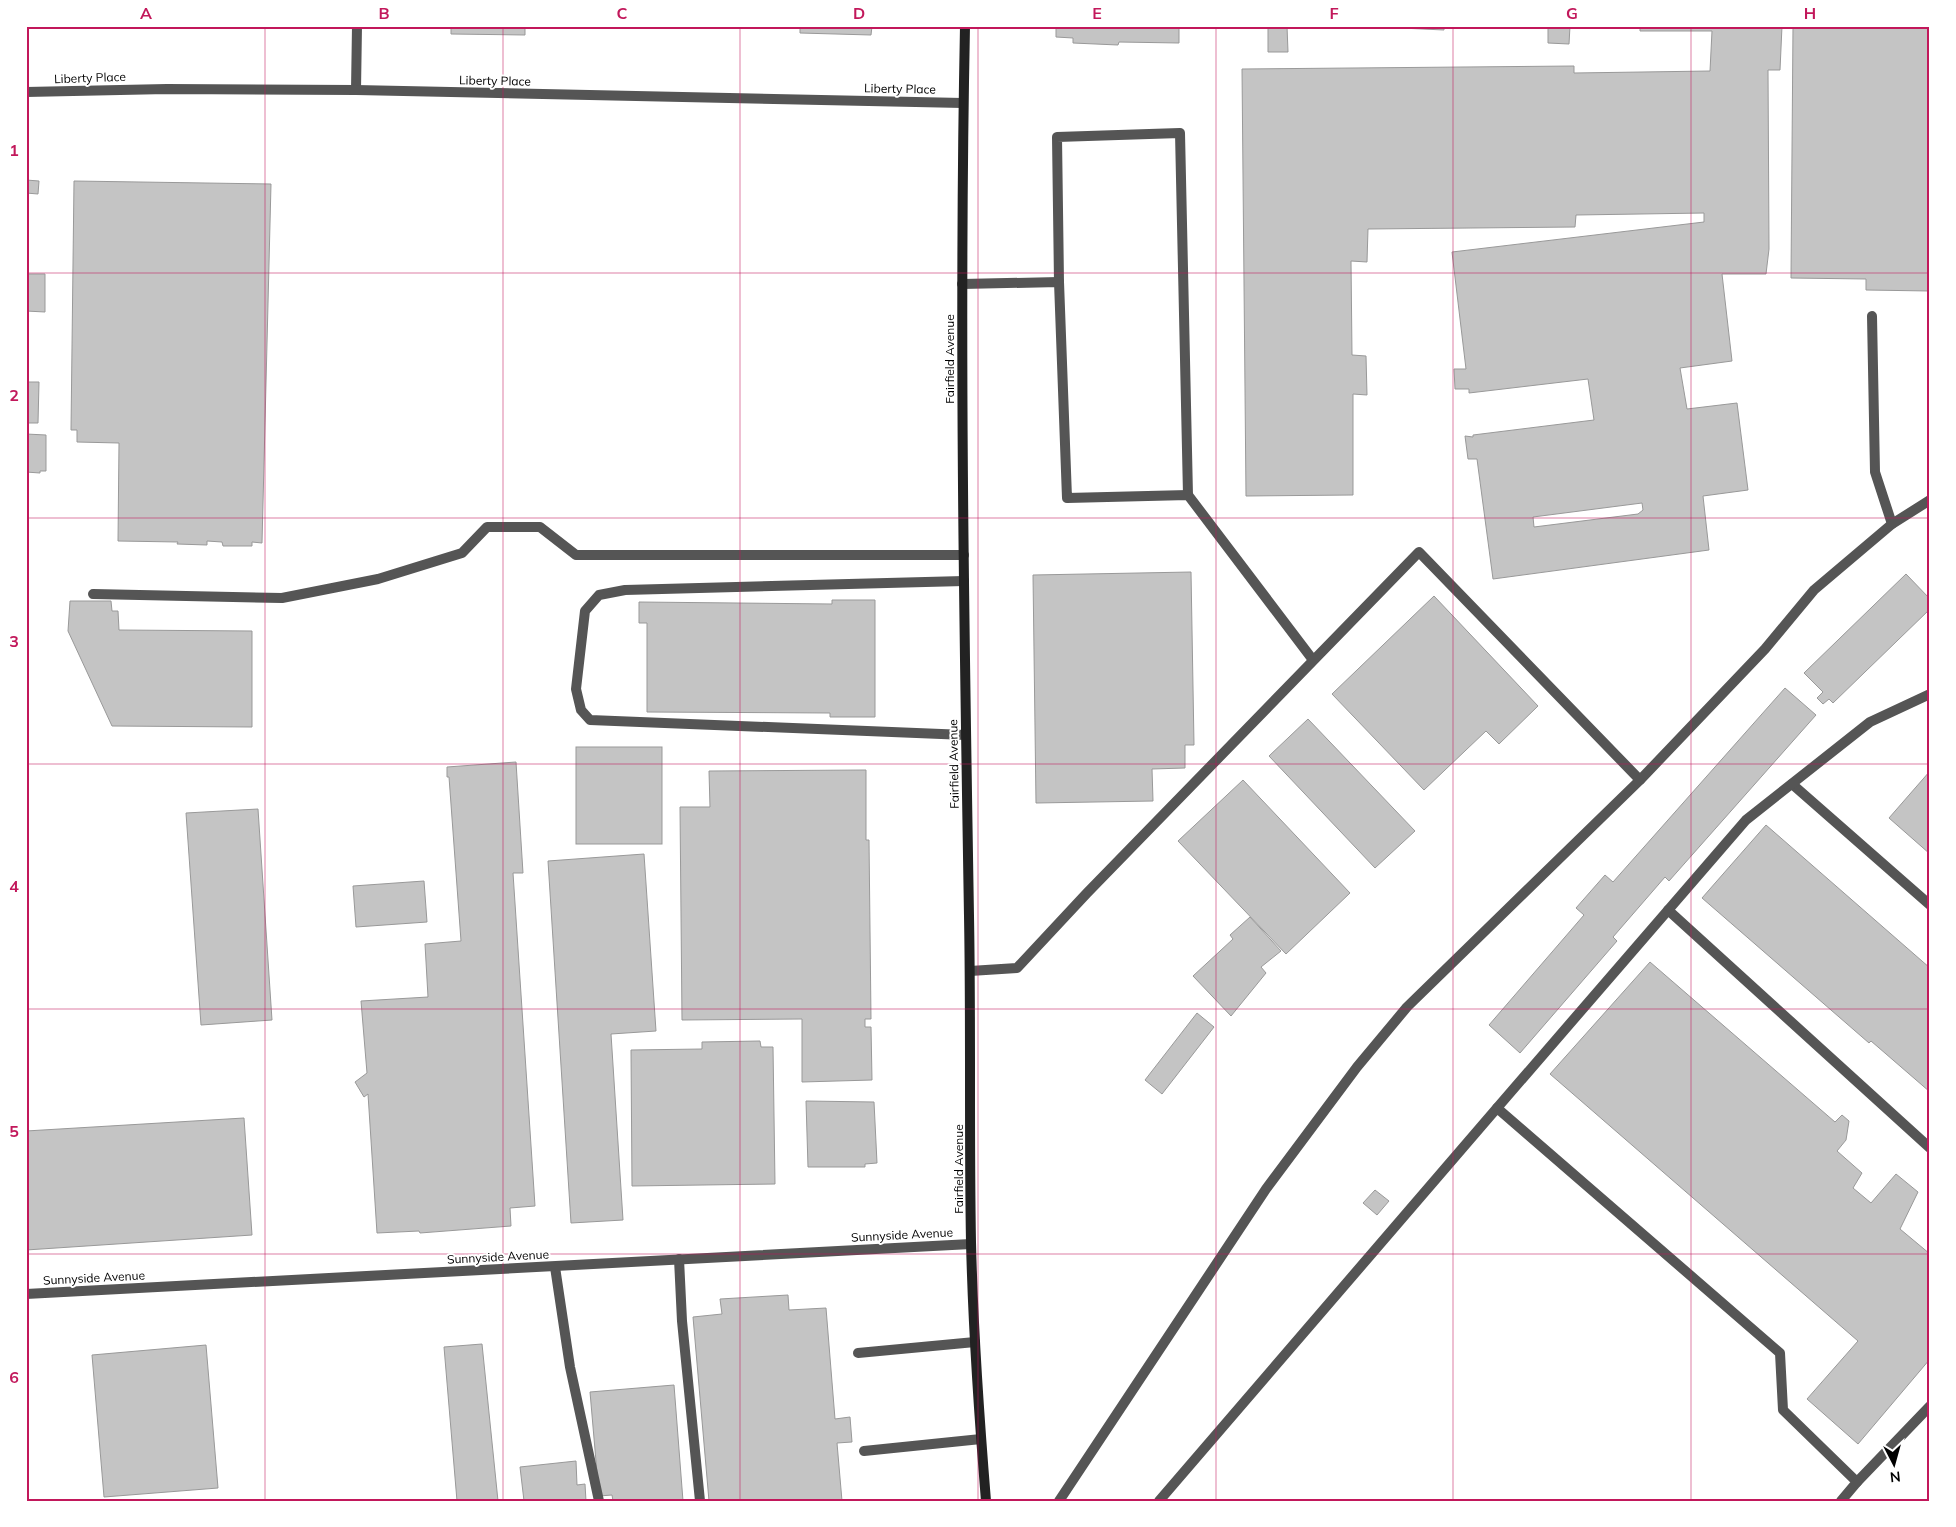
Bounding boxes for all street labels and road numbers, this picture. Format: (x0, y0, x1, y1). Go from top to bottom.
street label: Liberty Place (54, 69, 126, 86)
street label: Liberty Place (459, 72, 531, 89)
street label: Liberty Place (864, 80, 936, 97)
street label: Fairfield Avenue (942, 314, 957, 404)
street label: Fairfield Avenue (945, 719, 962, 809)
street label: Fairfield Avenue (951, 1124, 966, 1214)
street label: Sunnyside Avenue (851, 1224, 953, 1245)
street label: Sunnyside Avenue (447, 1246, 549, 1267)
street label: Sunnyside Avenue (43, 1267, 145, 1288)

